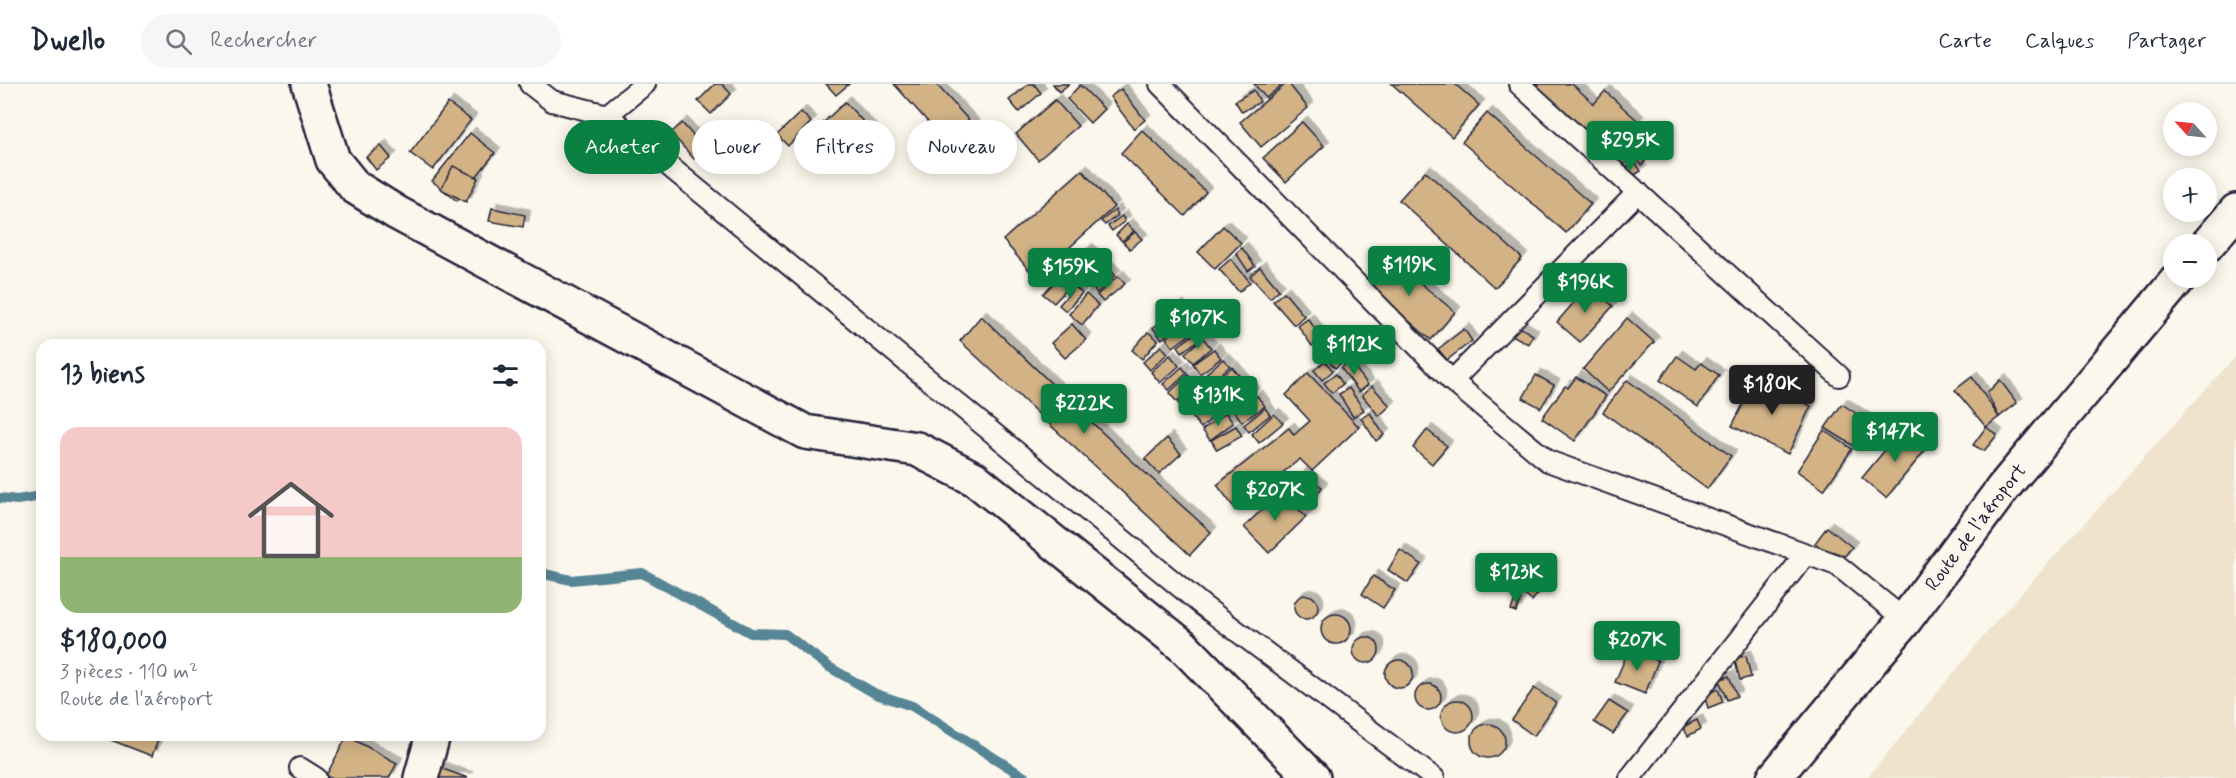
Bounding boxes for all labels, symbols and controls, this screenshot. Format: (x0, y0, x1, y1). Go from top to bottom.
search box (141, 14, 561, 68)
text: Dwello (30, 23, 105, 60)
icon: search (162, 25, 195, 58)
text: Rechercher (210, 27, 317, 55)
text: Carte (1938, 27, 1992, 55)
text: Calques (2025, 27, 2094, 55)
text: Partager (2127, 27, 2206, 55)
north arrow (2163, 102, 2217, 156)
map controls (2163, 102, 2217, 288)
chip: Acheter (564, 120, 680, 174)
chip: Louer (692, 120, 782, 174)
chip: Filtres (794, 120, 895, 174)
chip: Nouveau (907, 120, 1017, 174)
pin: $295K (1588, 121, 1672, 172)
text: $295K (1601, 127, 1659, 154)
button: + (2163, 168, 2217, 222)
button: − (2163, 234, 2217, 288)
pin: $119K (1367, 246, 1451, 297)
pin: $159K (1028, 248, 1112, 299)
text: $119K (1382, 252, 1436, 279)
text: $159K (1042, 254, 1098, 281)
pin: $196K (1543, 263, 1627, 314)
text: $196K (1557, 269, 1613, 296)
pin: $107K (1156, 299, 1240, 350)
text: $107K (1169, 305, 1227, 332)
pin: $112K (1312, 325, 1396, 376)
text: $112K (1326, 331, 1382, 358)
text: 13 biens (60, 358, 145, 392)
icon: filters (489, 359, 522, 392)
pin: $180K (1730, 365, 1814, 416)
text: $180K (1743, 371, 1801, 398)
pin: $131K (1176, 376, 1260, 427)
text: $131K (1192, 382, 1244, 409)
pin: $222K (1042, 384, 1126, 435)
text: $222K (1055, 390, 1113, 417)
pin: $147K (1853, 412, 1937, 463)
text: $147K (1866, 418, 1924, 445)
street label: Route de l'aéroport (1919, 458, 2033, 597)
icon: home (237, 466, 345, 574)
pin: $207K (1233, 471, 1317, 522)
text: $207K (1246, 477, 1304, 504)
pin: $123K (1474, 553, 1558, 604)
text: $123K (1489, 559, 1543, 586)
pin: $207K (1595, 621, 1679, 672)
text: $180,000 (60, 625, 167, 659)
text: $207K (1608, 627, 1666, 654)
text: 3 pièces · 110 m² (60, 659, 198, 686)
text: Route de l'aéroport (60, 686, 213, 713)

